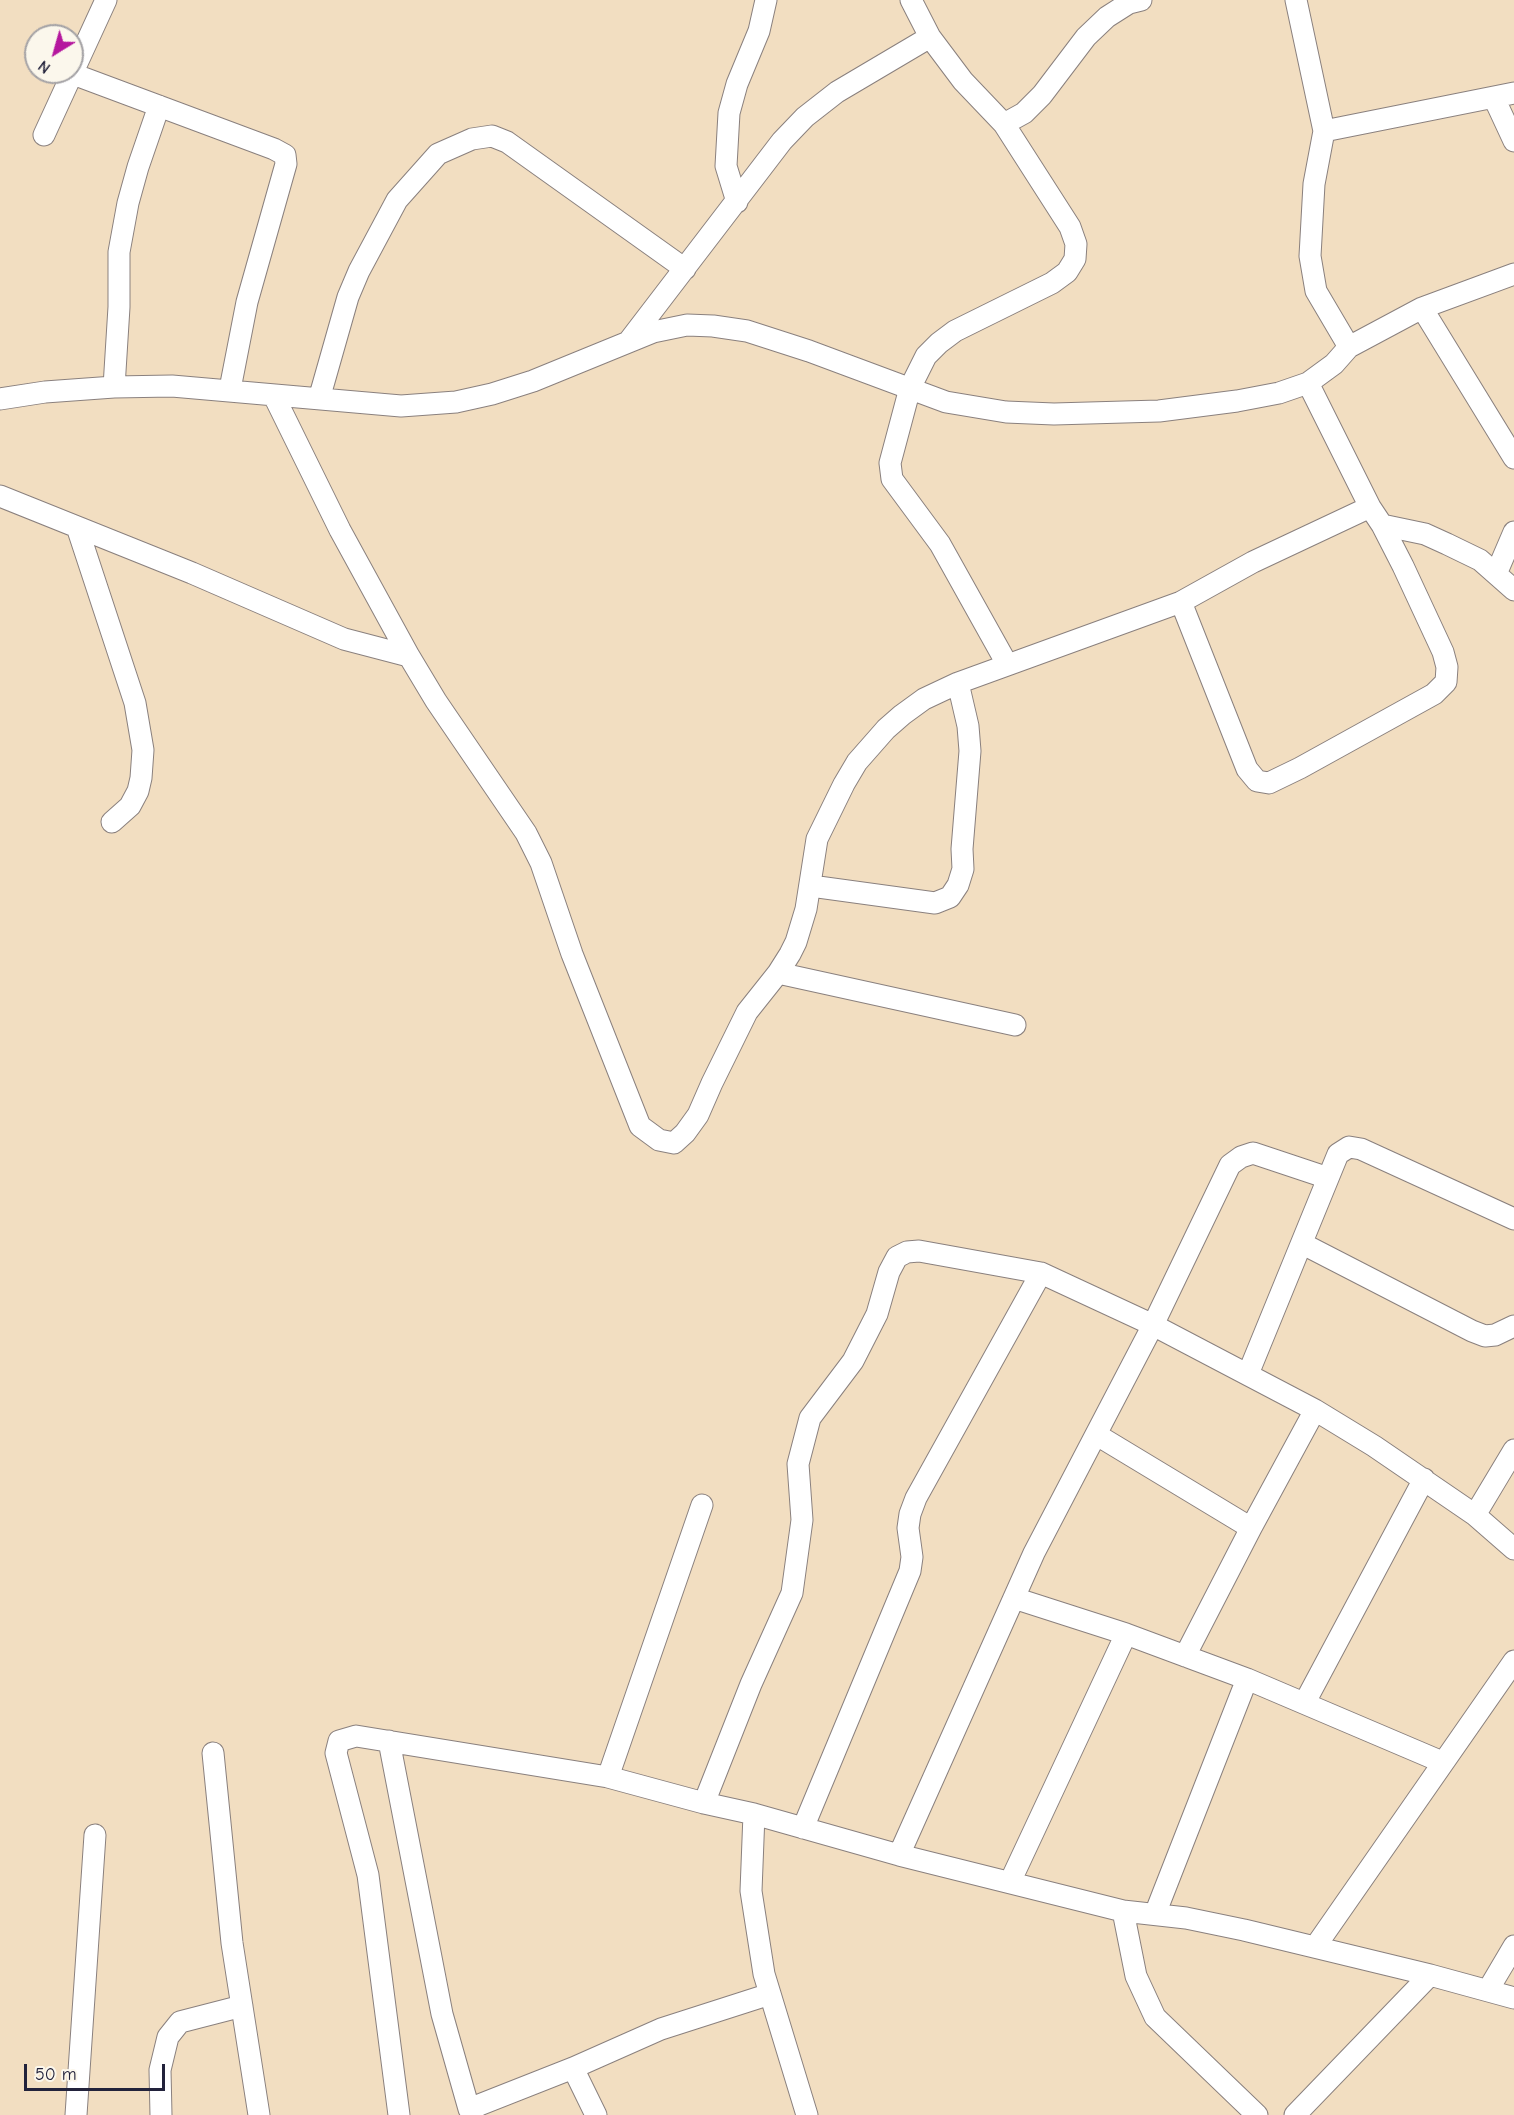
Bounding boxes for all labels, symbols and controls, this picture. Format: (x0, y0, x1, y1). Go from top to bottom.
north arrow (24, 24, 84, 84)
text: N (35, 56, 54, 77)
scale bar (27, 2052, 168, 2090)
text: 50 m (35, 2064, 77, 2085)

